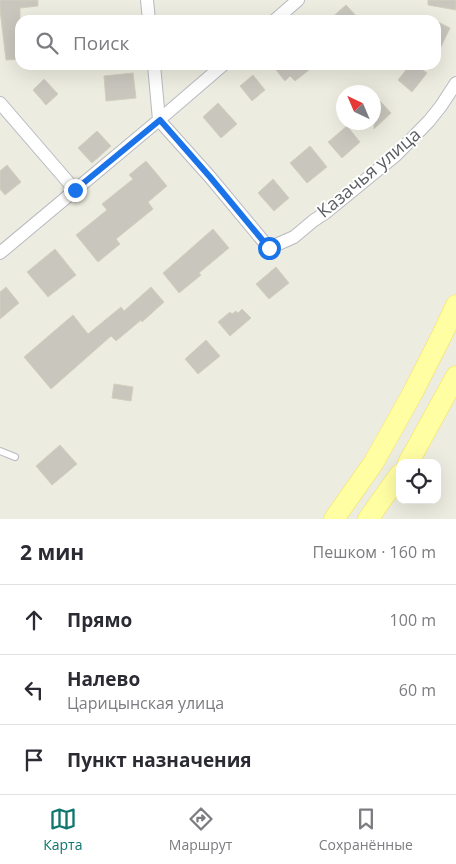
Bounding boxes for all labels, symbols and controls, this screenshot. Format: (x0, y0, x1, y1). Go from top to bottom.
search box (15, 15, 441, 70)
icon: search (33, 29, 61, 57)
text: Поиск (73, 30, 129, 56)
north arrow (336, 85, 381, 130)
street label: Казачья улица (312, 122, 425, 223)
route end (64, 179, 87, 202)
route start (258, 237, 281, 260)
map controls (396, 459, 441, 504)
button: locate (396, 459, 441, 504)
text: 2 мин (20, 538, 84, 566)
text: Пешком · 160 m (313, 541, 436, 563)
icon: ahead (20, 606, 48, 634)
text: Прямо (67, 607, 132, 633)
text: 100 m (390, 609, 436, 631)
text: Налево (67, 666, 140, 692)
icon: left (20, 676, 48, 704)
text: 60 m (399, 679, 436, 701)
text: Царицынская улица (67, 692, 224, 714)
icon: arrive (20, 746, 48, 774)
text: Пункт назначения (67, 747, 252, 773)
tab: Карта (43, 805, 82, 854)
tab: Маршрут (169, 805, 232, 854)
tab: Сохранённые (319, 805, 413, 854)

